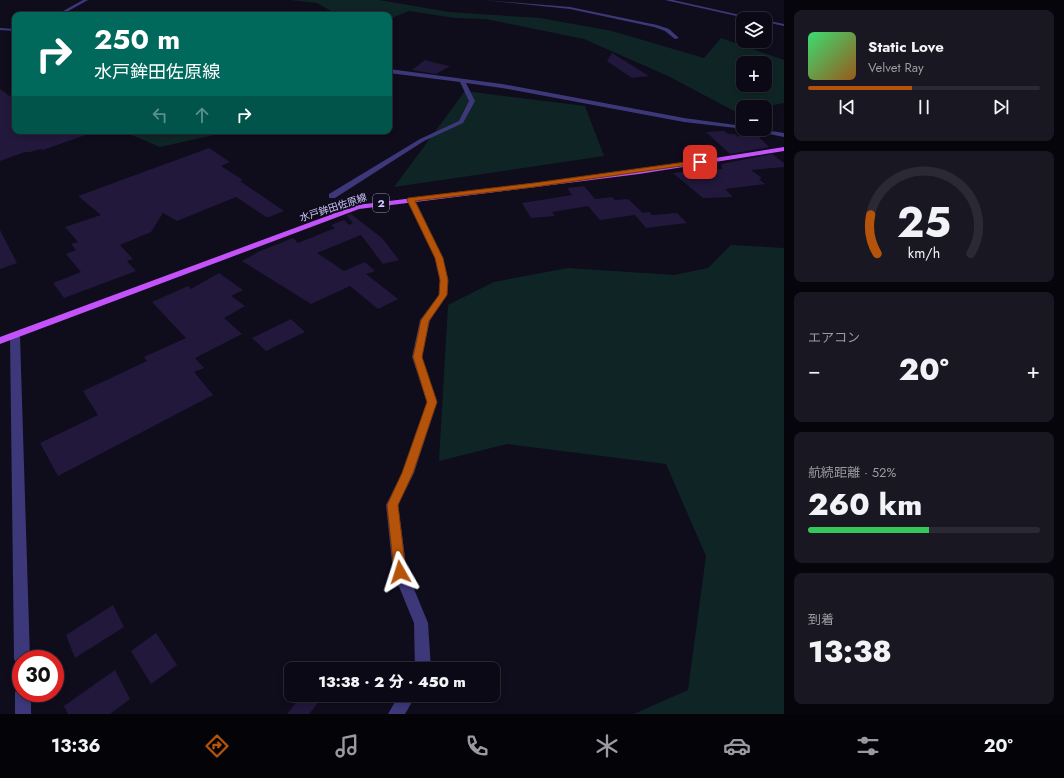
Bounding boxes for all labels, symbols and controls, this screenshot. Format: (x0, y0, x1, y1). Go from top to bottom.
map controls (736, 12, 772, 136)
button: layers (736, 12, 772, 48)
text: 250 m (94, 19, 180, 60)
icon: right (28, 28, 80, 80)
text: Static Love (868, 36, 944, 58)
button: + (736, 56, 772, 92)
text: Velvet Ray (868, 58, 924, 77)
text: 水戸鉾田佐原線 (94, 59, 220, 85)
icon: previous (836, 96, 858, 118)
icon: pause (913, 96, 935, 118)
icon: next (990, 96, 1012, 118)
button: − (736, 100, 772, 136)
icon: left (149, 104, 171, 126)
icon: ahead (191, 104, 213, 126)
icon: right (233, 104, 255, 126)
pin (683, 145, 717, 179)
icon: arrive (689, 151, 711, 173)
street label: 水戸鉾田佐原線 (298, 190, 369, 225)
text: 25 (897, 192, 951, 253)
road number: 2 (373, 194, 389, 212)
text: km/h (908, 243, 940, 263)
text: エアコン (808, 328, 860, 347)
text: 20° (899, 348, 949, 391)
text: − (808, 354, 821, 386)
text: + (1026, 354, 1040, 386)
text: 航続距離 · 52% (808, 463, 896, 482)
text: 260 km (808, 483, 922, 526)
position arrow (379, 551, 421, 593)
text: 到着 (808, 610, 834, 629)
text: 13:38 (808, 630, 892, 673)
speed limit sign: 30 (12, 650, 64, 702)
text: 13:38 · 2 分 · 450 m (318, 671, 466, 693)
icon: directions (203, 732, 231, 760)
icon: music (333, 732, 361, 760)
icon: phone (463, 732, 491, 760)
icon: climate (593, 732, 621, 760)
icon: car (723, 732, 751, 760)
icon: filters (854, 732, 882, 760)
text: 13:36 (51, 733, 100, 759)
text: 20° (984, 733, 1013, 759)

